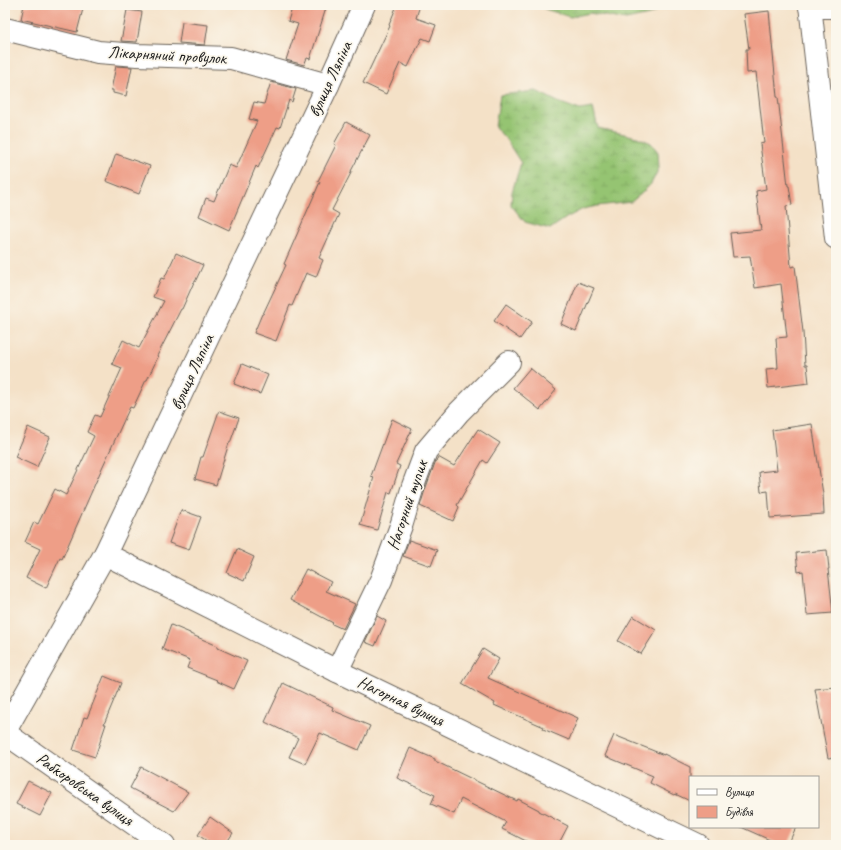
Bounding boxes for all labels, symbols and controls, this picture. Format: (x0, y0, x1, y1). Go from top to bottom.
street label: вулиця Ляпіна (303, 37, 357, 120)
street label: Лікарняний провулок (107, 41, 228, 69)
street label: вулиця Ляпіна (165, 330, 219, 413)
street label: Нагорний тупик (382, 456, 433, 553)
street label: Нагорная вулиця (354, 671, 448, 731)
street label: Рабкоровська вулиця (32, 748, 138, 831)
legend (689, 776, 819, 828)
text: Вулиця (725, 784, 754, 800)
text: Будівля (725, 804, 754, 820)

